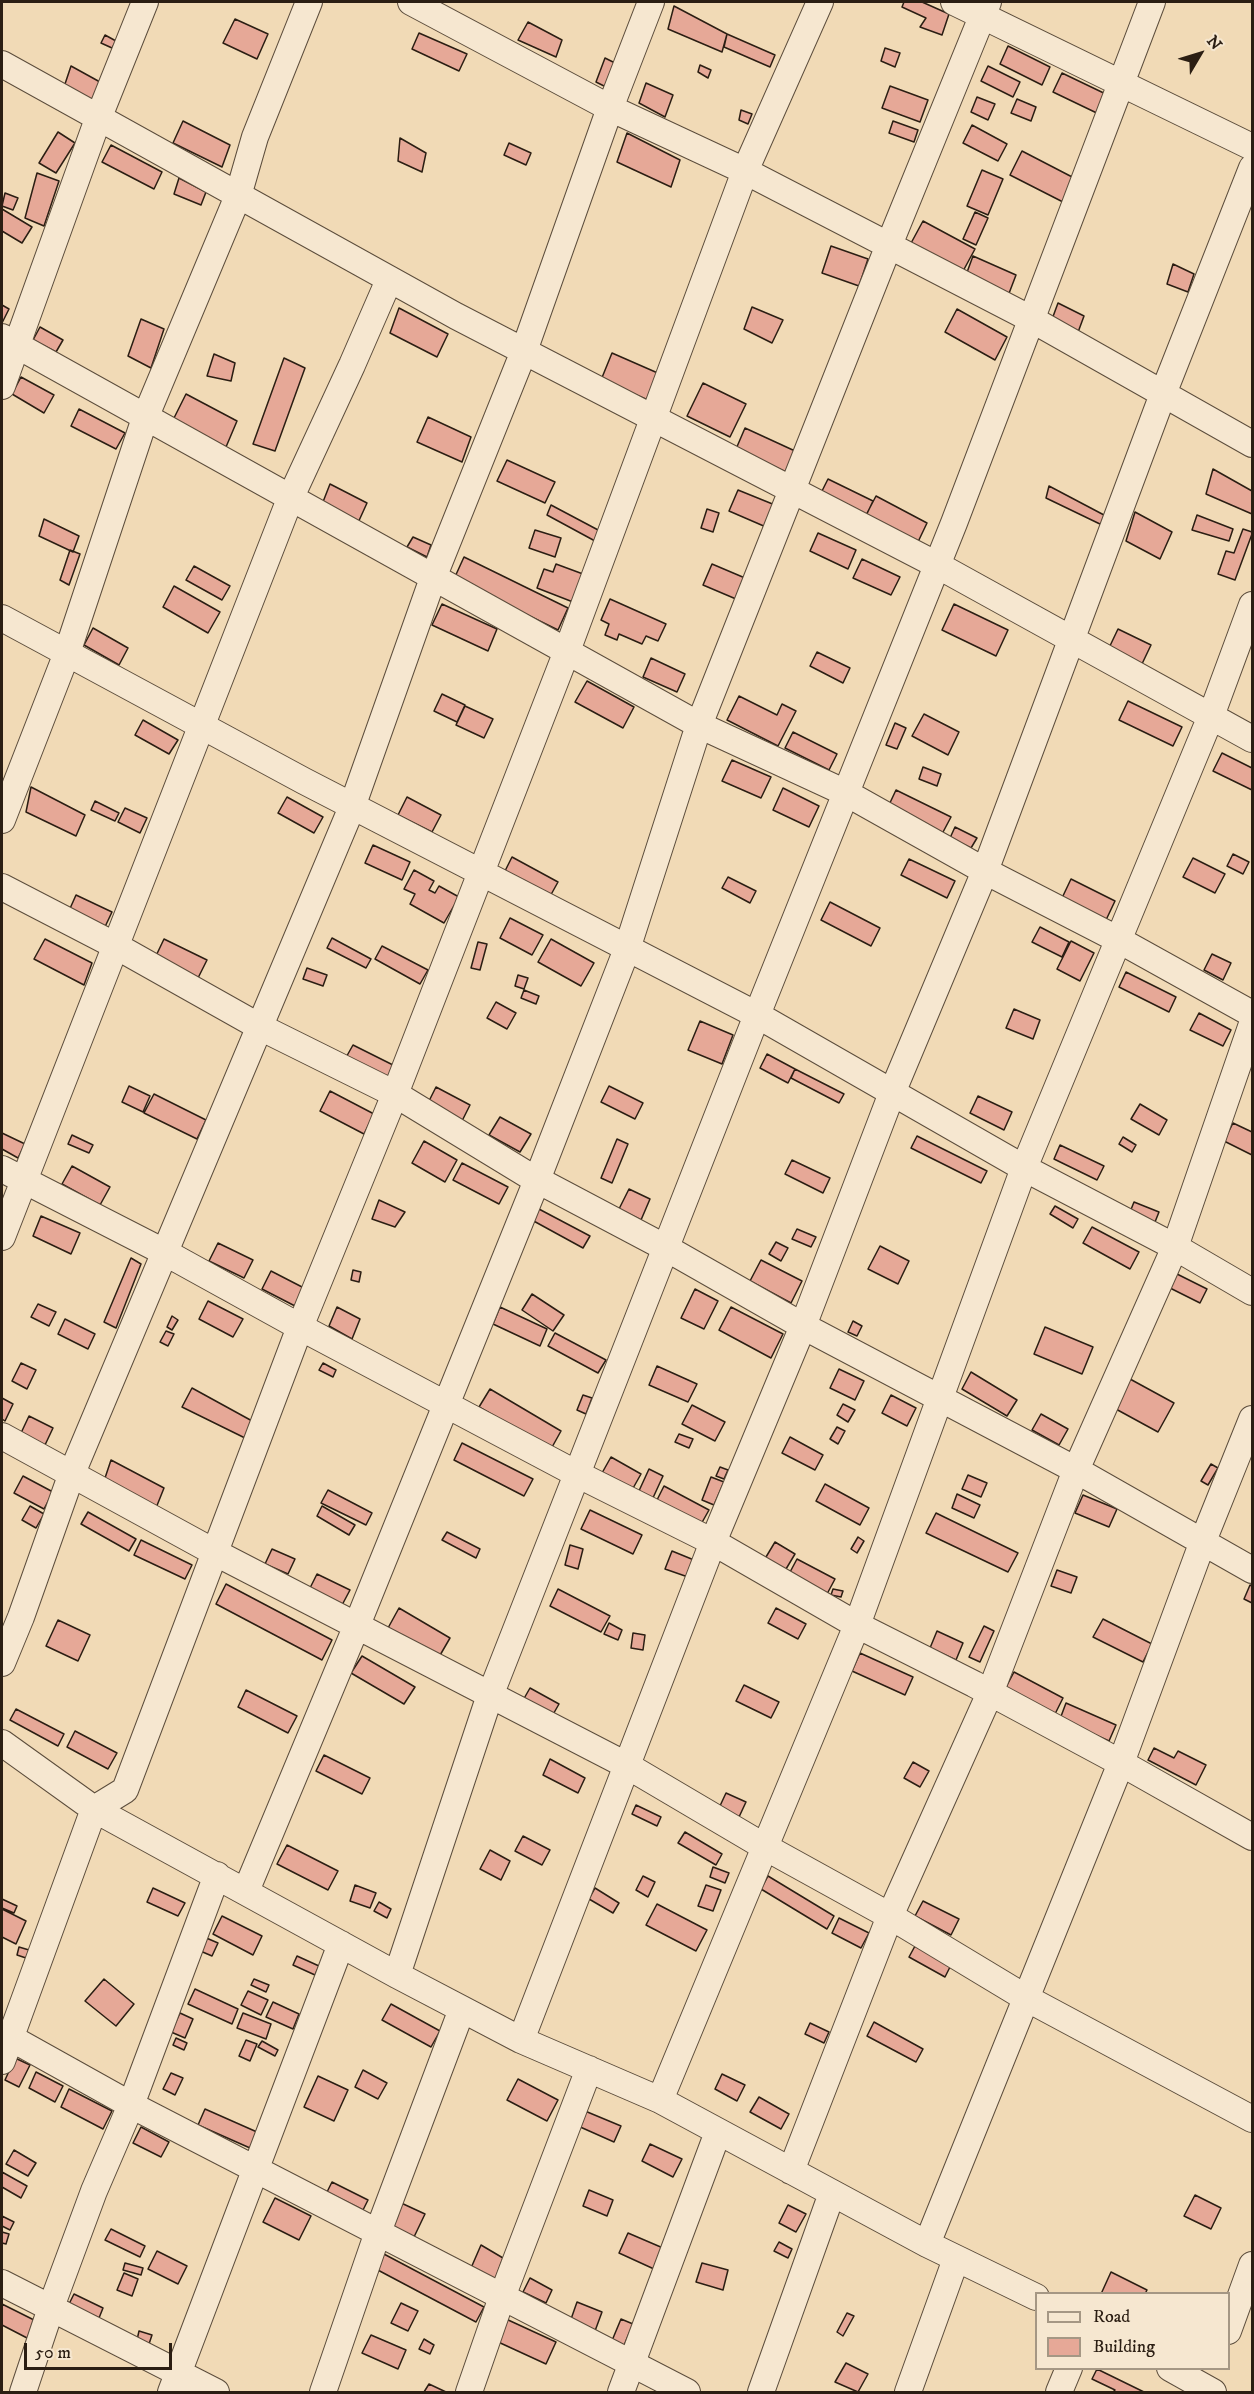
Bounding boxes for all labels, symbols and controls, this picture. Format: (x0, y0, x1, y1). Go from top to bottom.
north arrow (1170, 24, 1230, 84)
text: N (1202, 32, 1226, 54)
legend (1035, 2292, 1230, 2370)
text: Road (1093, 2306, 1130, 2328)
scale bar (27, 2331, 176, 2369)
text: Building (1093, 2336, 1155, 2358)
text: 50 m (35, 2342, 71, 2364)

